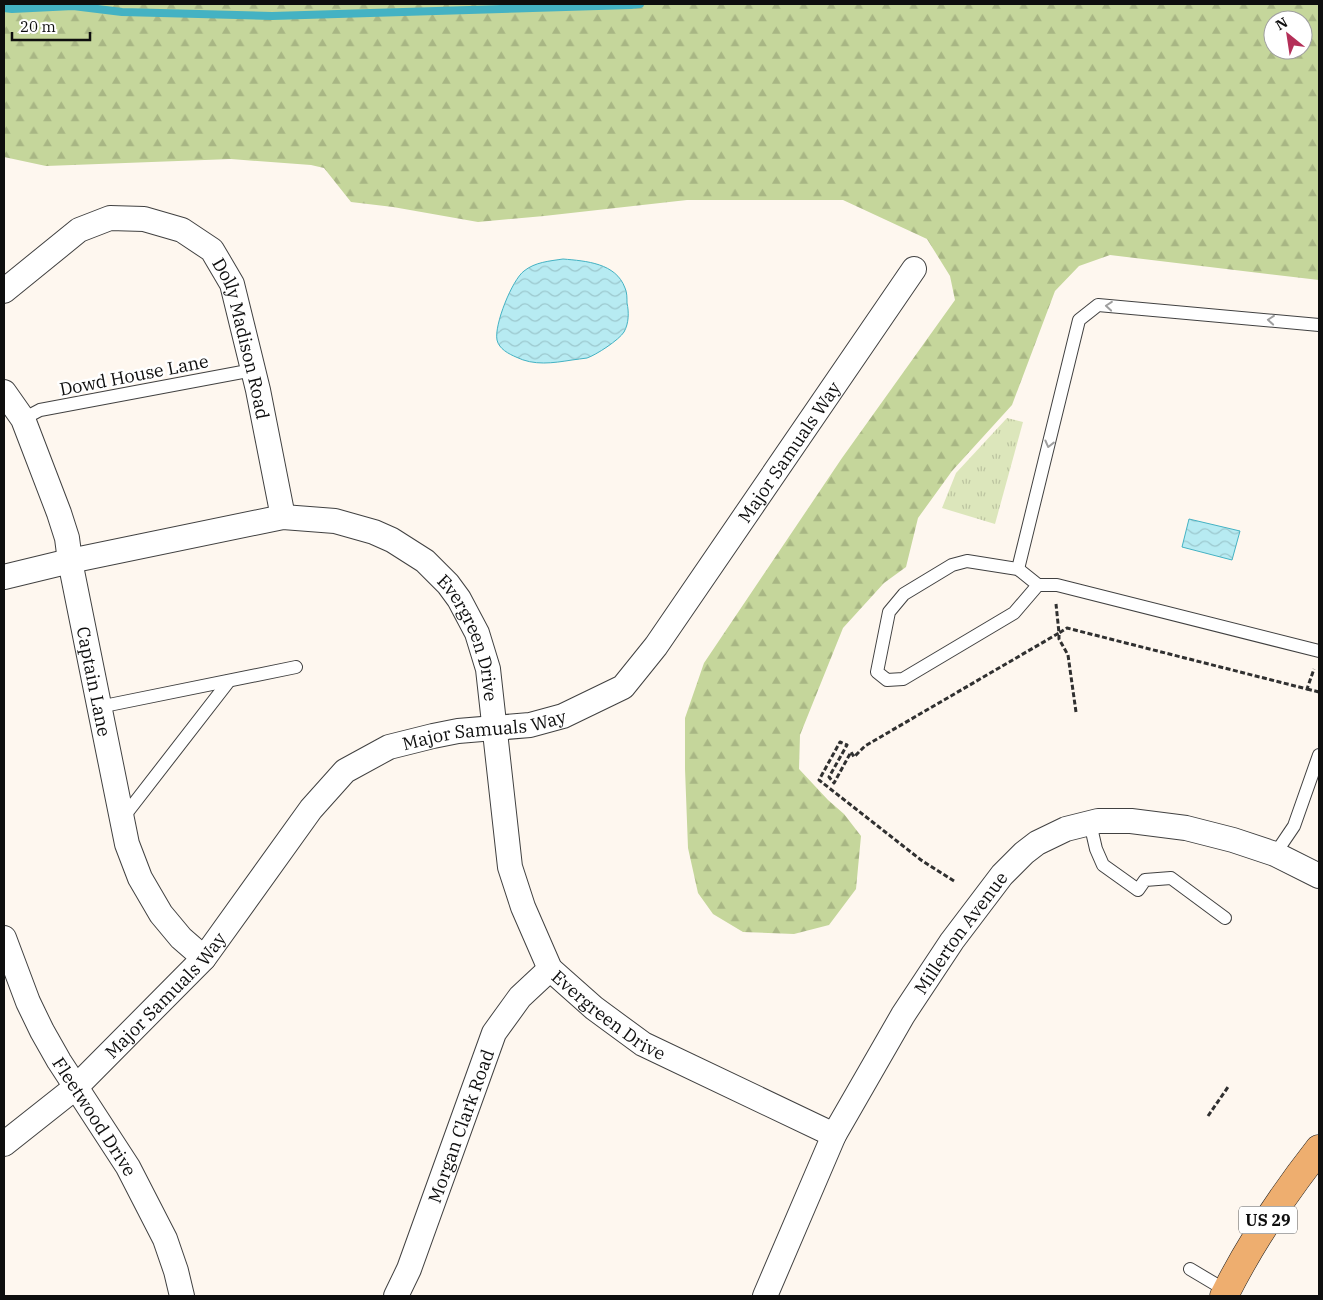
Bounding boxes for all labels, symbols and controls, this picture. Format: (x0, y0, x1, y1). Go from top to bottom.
scale bar (12, 10, 90, 42)
north arrow (1263, 10, 1313, 60)
text: N (1272, 13, 1291, 34)
text: 20 m (20, 17, 56, 36)
street label: Dolly Madison Road (208, 253, 275, 421)
one-way arrow (1105, 301, 1113, 312)
one-way arrow (1266, 315, 1274, 326)
street label: Dowd House Lane (57, 349, 211, 401)
street label: Major Samuals Way (733, 377, 845, 527)
one-way arrow (1044, 439, 1055, 448)
street label: Evergreen Drive (433, 569, 503, 702)
street label: Captain Lane (72, 624, 117, 738)
street label: Major Samuals Way (400, 704, 569, 755)
street label: Millerton Avenue (909, 867, 1012, 998)
street label: Major Samuals Way (100, 927, 231, 1063)
street label: Evergreen Drive (547, 965, 669, 1065)
street label: Morgan Clark Road (422, 1046, 499, 1206)
street label: Fleetwood Drive (48, 1052, 142, 1180)
road number: US 29 (1239, 1206, 1297, 1234)

